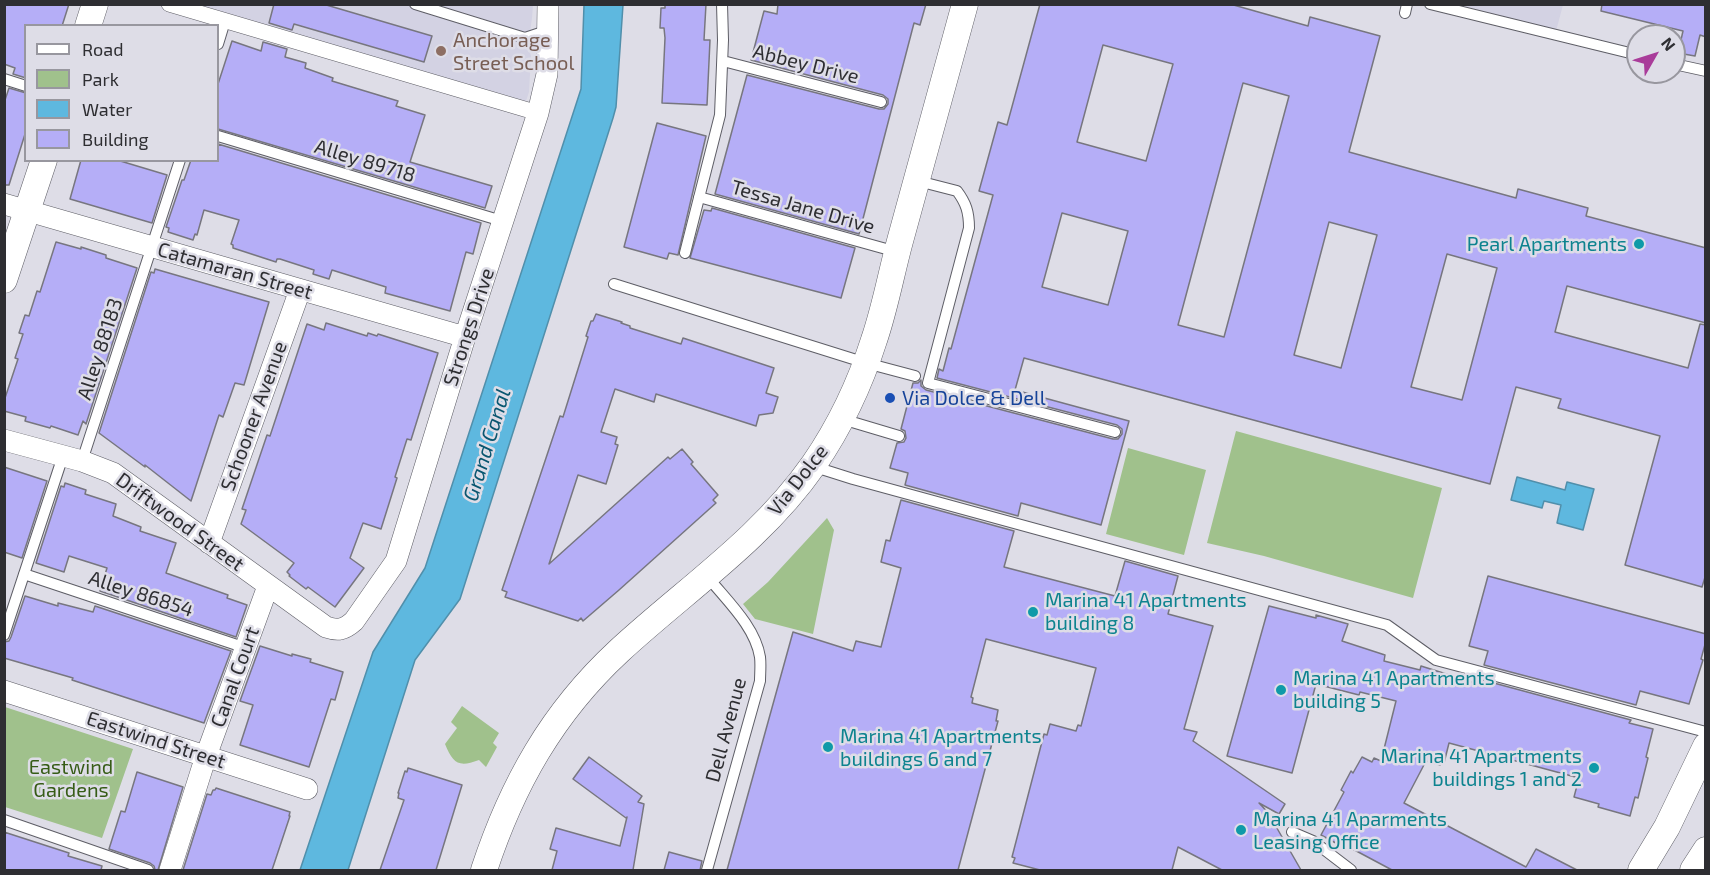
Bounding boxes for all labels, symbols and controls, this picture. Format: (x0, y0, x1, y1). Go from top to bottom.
legend (24, 24, 219, 162)
north arrow (1626, 24, 1686, 84)
place label: Anchorage Street School (453, 28, 574, 75)
text: N (1658, 33, 1680, 54)
text: Road (82, 38, 123, 60)
street label: Abbey Drive (750, 39, 862, 89)
marker: Anchorage Street School (434, 44, 448, 58)
text: Park (82, 68, 119, 90)
text: Water (82, 98, 132, 120)
text: Building (82, 128, 149, 150)
street label: Alley 89718 (312, 134, 418, 188)
street label: Tessa Jane Drive (729, 175, 877, 239)
place label: Pearl Apartments (1467, 232, 1627, 256)
street label: Catamaran Street (155, 237, 315, 305)
marker: Pearl Apartments (1632, 237, 1646, 251)
street label: Strongs Drive (439, 265, 499, 389)
street label: Alley 88183 (72, 295, 128, 403)
street label: Schooner Avenue (216, 338, 292, 494)
water label: Grand Canal (458, 386, 516, 504)
place label: Via Dolce & Dell (902, 386, 1046, 410)
marker: Via Dolce & Dell (883, 391, 897, 405)
street label: Via Dolce (763, 440, 833, 520)
street label: Driftwood Street (111, 468, 249, 576)
street label: Alley 86854 (86, 566, 196, 622)
place label: Marina 41 Apartments building 8 (1045, 588, 1247, 635)
marker: Marina 41 Apartments building 8 (1026, 605, 1040, 619)
street label: Canal Court (206, 623, 264, 731)
place label: Marina 41 Apartments building 5 (1293, 666, 1495, 713)
street label: Dell Avenue (701, 675, 751, 785)
marker: Marina 41 Apartments building 5 (1274, 683, 1288, 697)
street label: Eastwind Street (84, 706, 228, 774)
place label: Marina 41 Apartments buildings 6 and 7 (840, 724, 1042, 771)
marker: Marina 41 Apartments buildings 6 and 7 (821, 740, 835, 754)
place label: Marina 41 Apartments buildings 1 and 2 (1380, 744, 1582, 791)
park label: Eastwind Gardens (29, 755, 113, 802)
marker: Marina 41 Apartments buildings 1 and 2 (1587, 761, 1601, 775)
place label: Marina 41 Aparments Leasing Office (1253, 807, 1447, 854)
marker: Marina 41 Aparments Leasing Office (1234, 823, 1248, 837)

